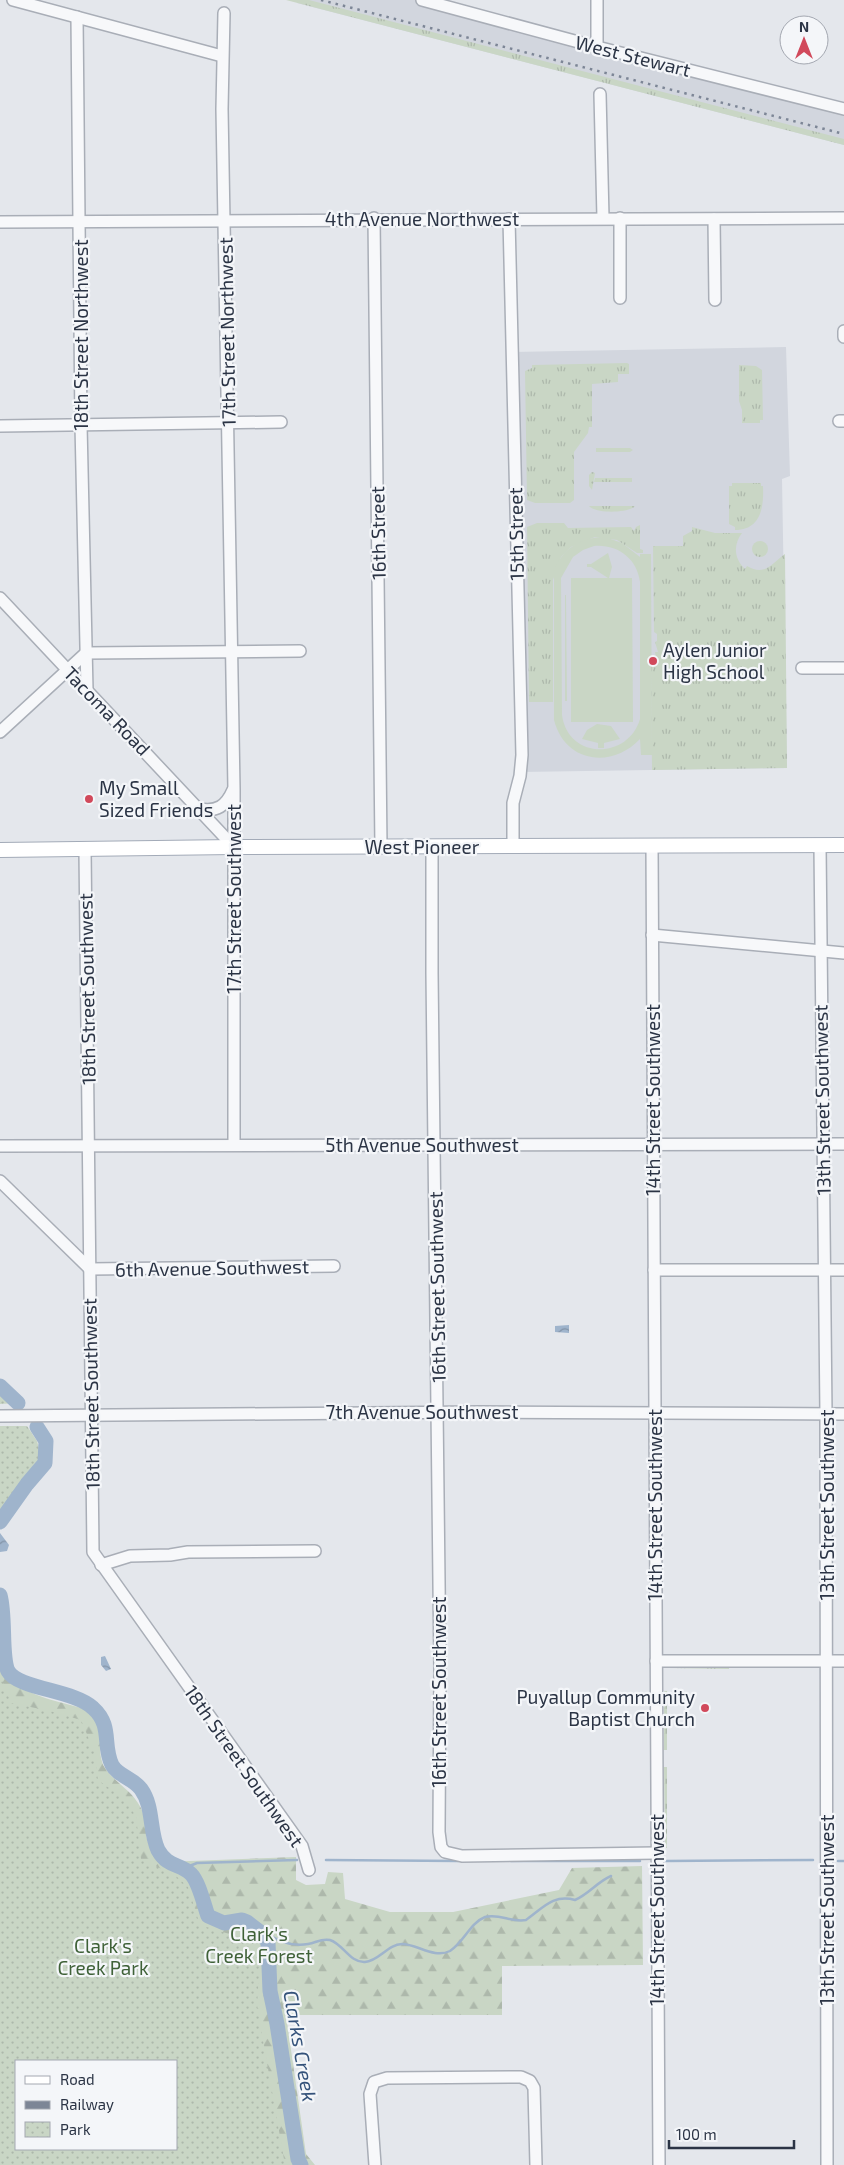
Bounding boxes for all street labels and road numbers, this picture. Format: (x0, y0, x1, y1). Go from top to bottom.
street label: West Stewart (573, 30, 693, 81)
street label: 4th Avenue Northwest (325, 207, 519, 230)
street label: 17th Street Northwest (213, 237, 240, 427)
street label: 18th Street Northwest (69, 239, 92, 431)
street label: 16th Street (365, 486, 390, 580)
street label: 15th Street (503, 487, 528, 581)
street label: Tacoma Road (59, 661, 155, 760)
street label: 17th Street Southwest (222, 804, 245, 994)
street label: West Pioneer (365, 835, 480, 858)
street label: 18th Street Southwest (73, 893, 100, 1085)
street label: 14th Street Southwest (641, 1004, 664, 1196)
street label: 13th Street Southwest (808, 1004, 835, 1196)
street label: 5th Avenue Southwest (325, 1133, 519, 1156)
street label: 16th Street Southwest (423, 1191, 450, 1383)
street label: 6th Avenue Southwest (115, 1254, 309, 1281)
street label: 18th Street Southwest (77, 1298, 104, 1490)
street label: 7th Avenue Southwest (326, 1400, 518, 1423)
street label: 14th Street Southwest (643, 1409, 666, 1601)
street label: 13th Street Southwest (815, 1410, 838, 1600)
street label: 16th Street Southwest (427, 1596, 450, 1788)
street label: 18th Street Southwest (180, 1681, 309, 1851)
street label: 14th Street Southwest (645, 1814, 668, 2006)
street label: 13th Street Southwest (815, 1815, 838, 2005)

